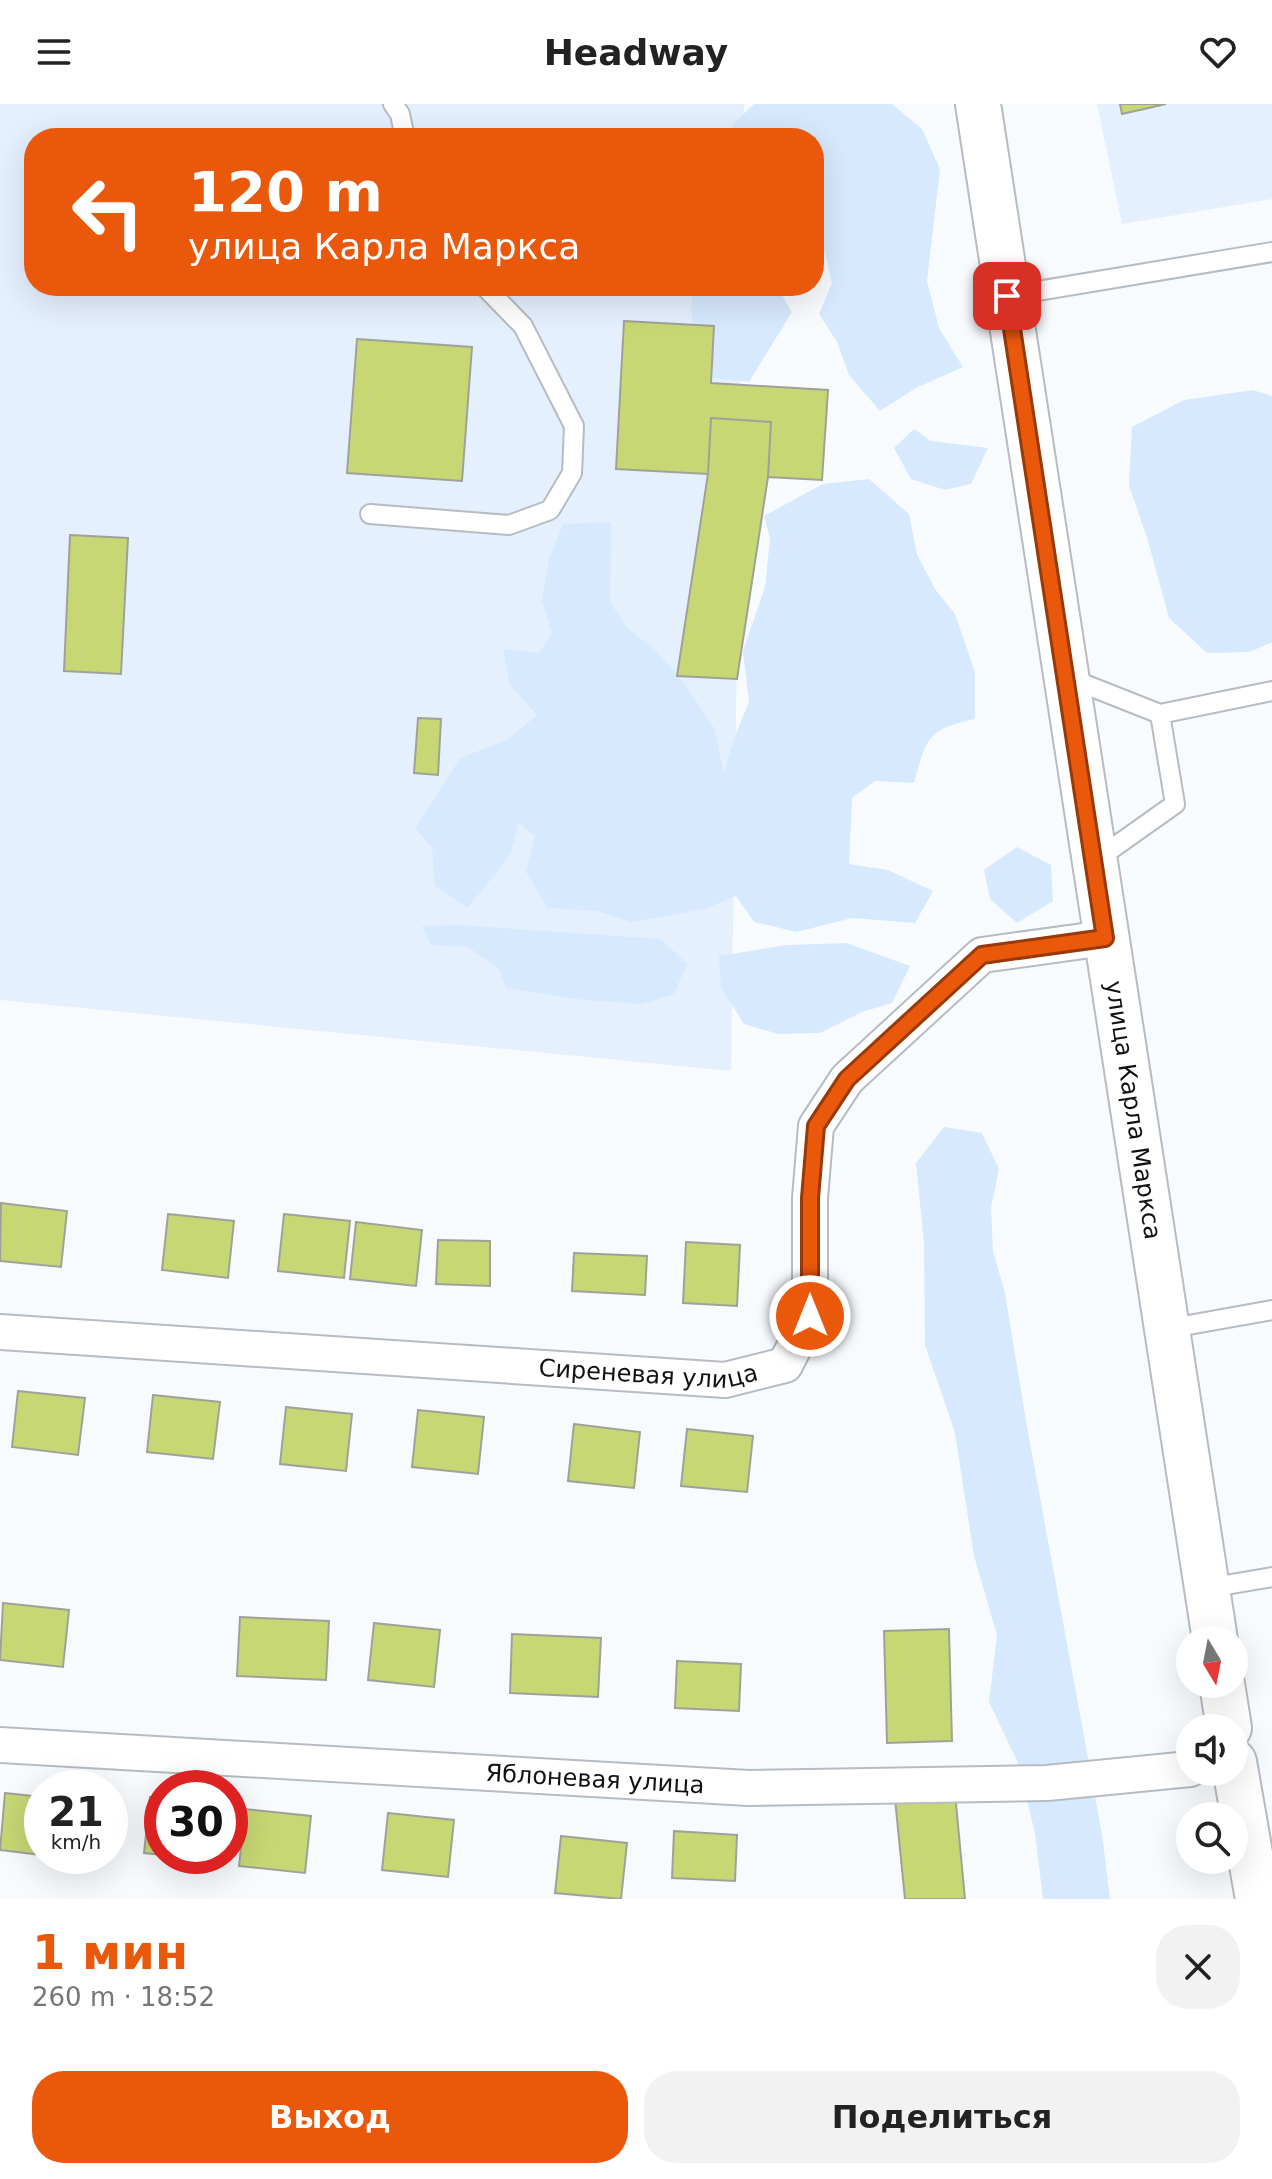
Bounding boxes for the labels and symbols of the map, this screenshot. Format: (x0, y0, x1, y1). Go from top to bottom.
pin (973, 262, 1041, 330)
street label: улица Карла Маркса (1099, 979, 1167, 1242)
position arrow (768, 1274, 852, 1358)
street label: Сиреневая улица (538, 1354, 761, 1394)
north arrow (1176, 1626, 1248, 1698)
street label: Яблоневая улица (485, 1759, 705, 1799)
speed limit sign: 30 (144, 1770, 248, 1874)

